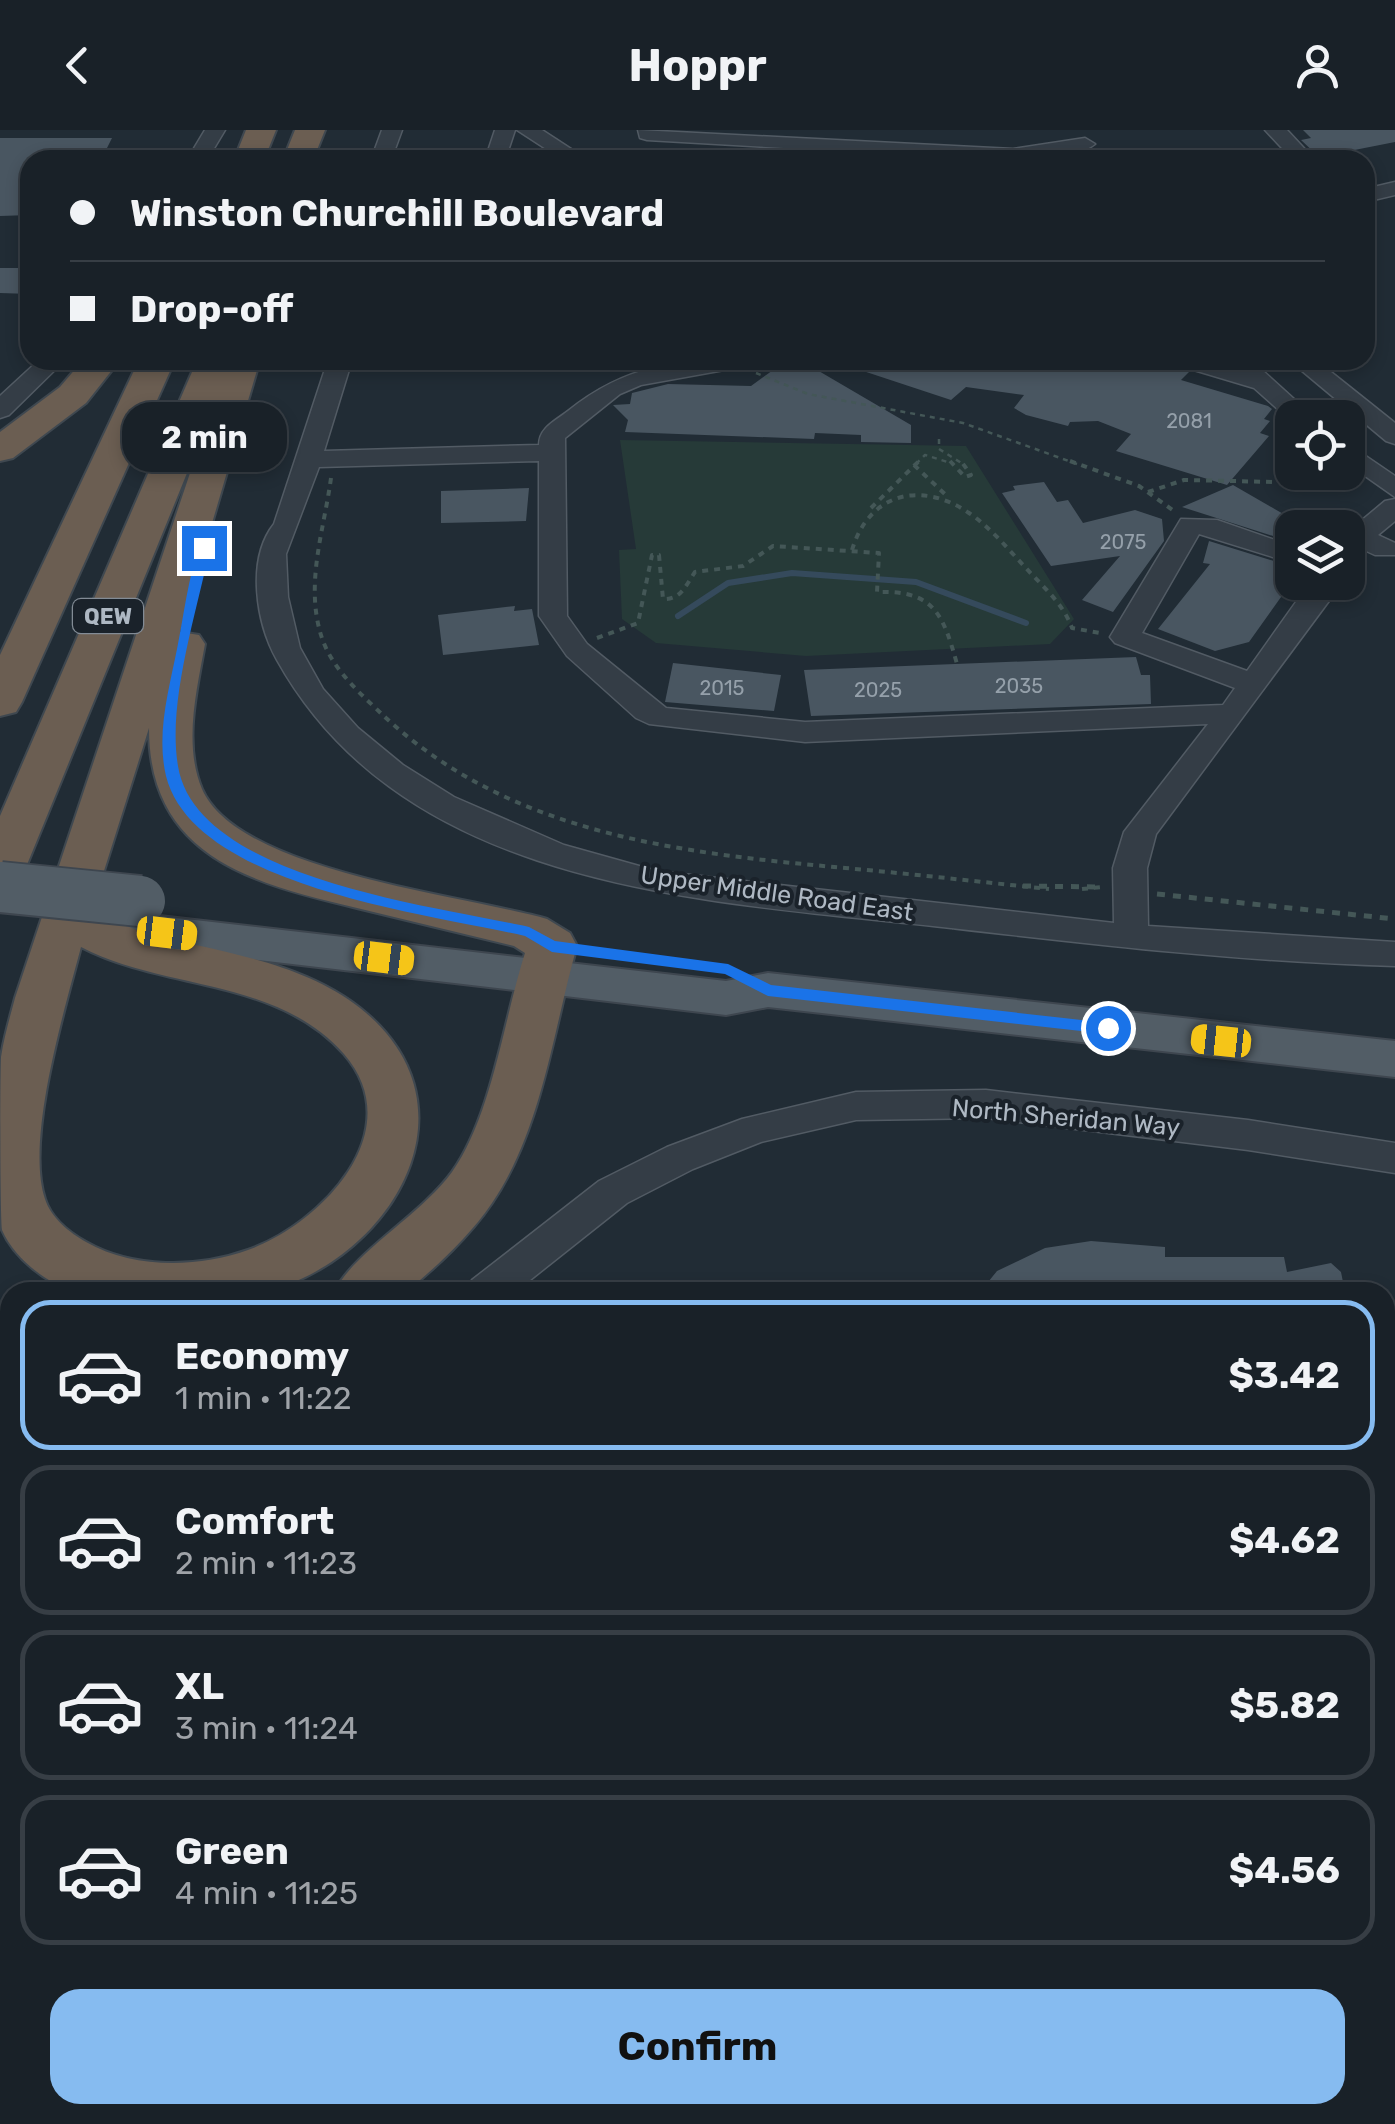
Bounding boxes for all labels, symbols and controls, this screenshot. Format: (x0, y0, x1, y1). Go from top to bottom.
icon: back (50, 38, 105, 93)
icon: person (1290, 38, 1345, 93)
text: Hoppr (628, 39, 767, 92)
text: Winston Churchill Boulevard (130, 190, 664, 236)
text: Drop-off (130, 286, 293, 332)
map controls (1275, 400, 1365, 600)
button: locate (1275, 400, 1365, 490)
callout: 2 min (121, 403, 286, 473)
house number: 2081 (1166, 409, 1212, 433)
text: 2 min (161, 418, 248, 456)
button: layers (1275, 510, 1365, 600)
route end (182, 526, 227, 571)
house number: 2075 (1100, 530, 1146, 554)
road number: QEW (73, 599, 143, 633)
house number: 2035 (995, 674, 1043, 698)
house number: 2015 (700, 676, 744, 700)
house number: 2025 (854, 678, 902, 702)
street label: Upper Middle Road East (639, 860, 915, 927)
car (135, 914, 199, 952)
car (352, 939, 416, 977)
route start (1086, 1006, 1131, 1051)
car (1190, 1023, 1252, 1059)
street label: North Sheridan Way (951, 1093, 1181, 1142)
icon: car (55, 1330, 145, 1420)
text: Economy (175, 1333, 349, 1379)
text: $3.42 (1228, 1352, 1340, 1398)
text: 1 min · 11:22 (175, 1379, 352, 1417)
icon: car (55, 1495, 145, 1585)
text: Comfort (175, 1498, 334, 1544)
text: $4.62 (1229, 1517, 1340, 1563)
text: 2 min · 11:23 (175, 1544, 357, 1582)
icon: car (55, 1660, 145, 1750)
text: XL (175, 1663, 224, 1709)
text: $5.82 (1229, 1682, 1340, 1728)
text: 3 min · 11:24 (175, 1709, 358, 1747)
icon: car (55, 1825, 145, 1915)
text: Green (175, 1828, 289, 1874)
text: $4.56 (1229, 1847, 1340, 1893)
text: 4 min · 11:25 (175, 1874, 358, 1912)
button: Confirm (50, 1989, 1345, 2104)

